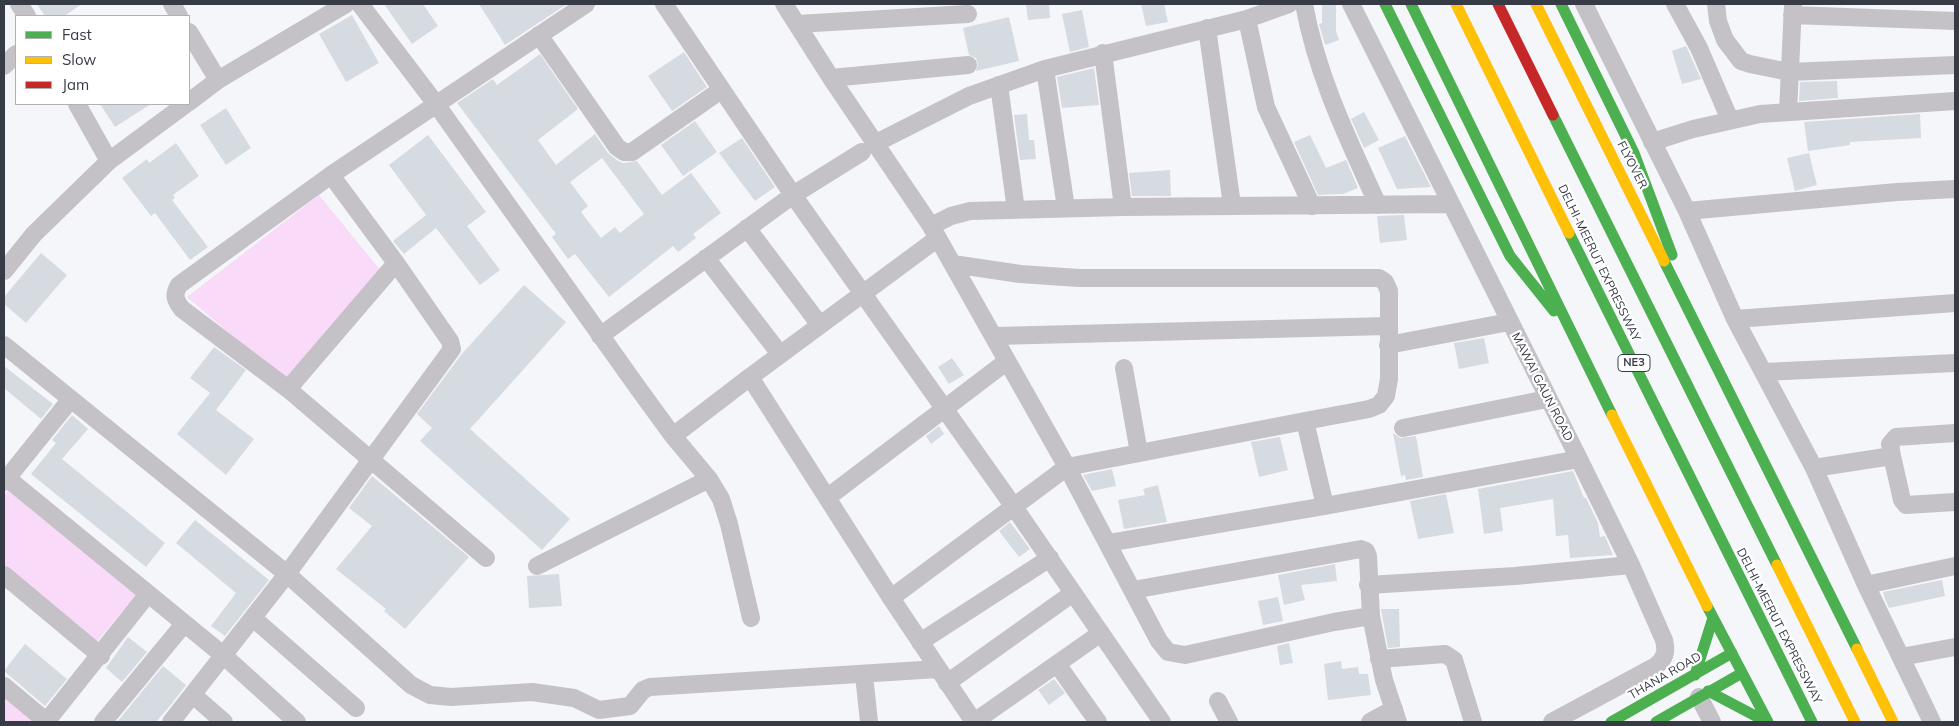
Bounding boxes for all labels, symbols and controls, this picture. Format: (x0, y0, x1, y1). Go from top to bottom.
legend (15, 15, 190, 105)
text: Fast (62, 25, 92, 44)
text: Slow (62, 50, 96, 69)
text: Jam (62, 75, 89, 94)
street label: FLYOVER (1614, 139, 1650, 191)
street label: DELHI-MEERUT EXPRESSWAY (1555, 182, 1643, 344)
street label: MAWAI GAUN ROAD (1508, 330, 1576, 444)
road number: NE3 (1618, 354, 1650, 372)
street label: DELHI-MEERUT EXPRESSWAY (1733, 546, 1825, 706)
street label: THANA ROAD (1626, 649, 1704, 703)

